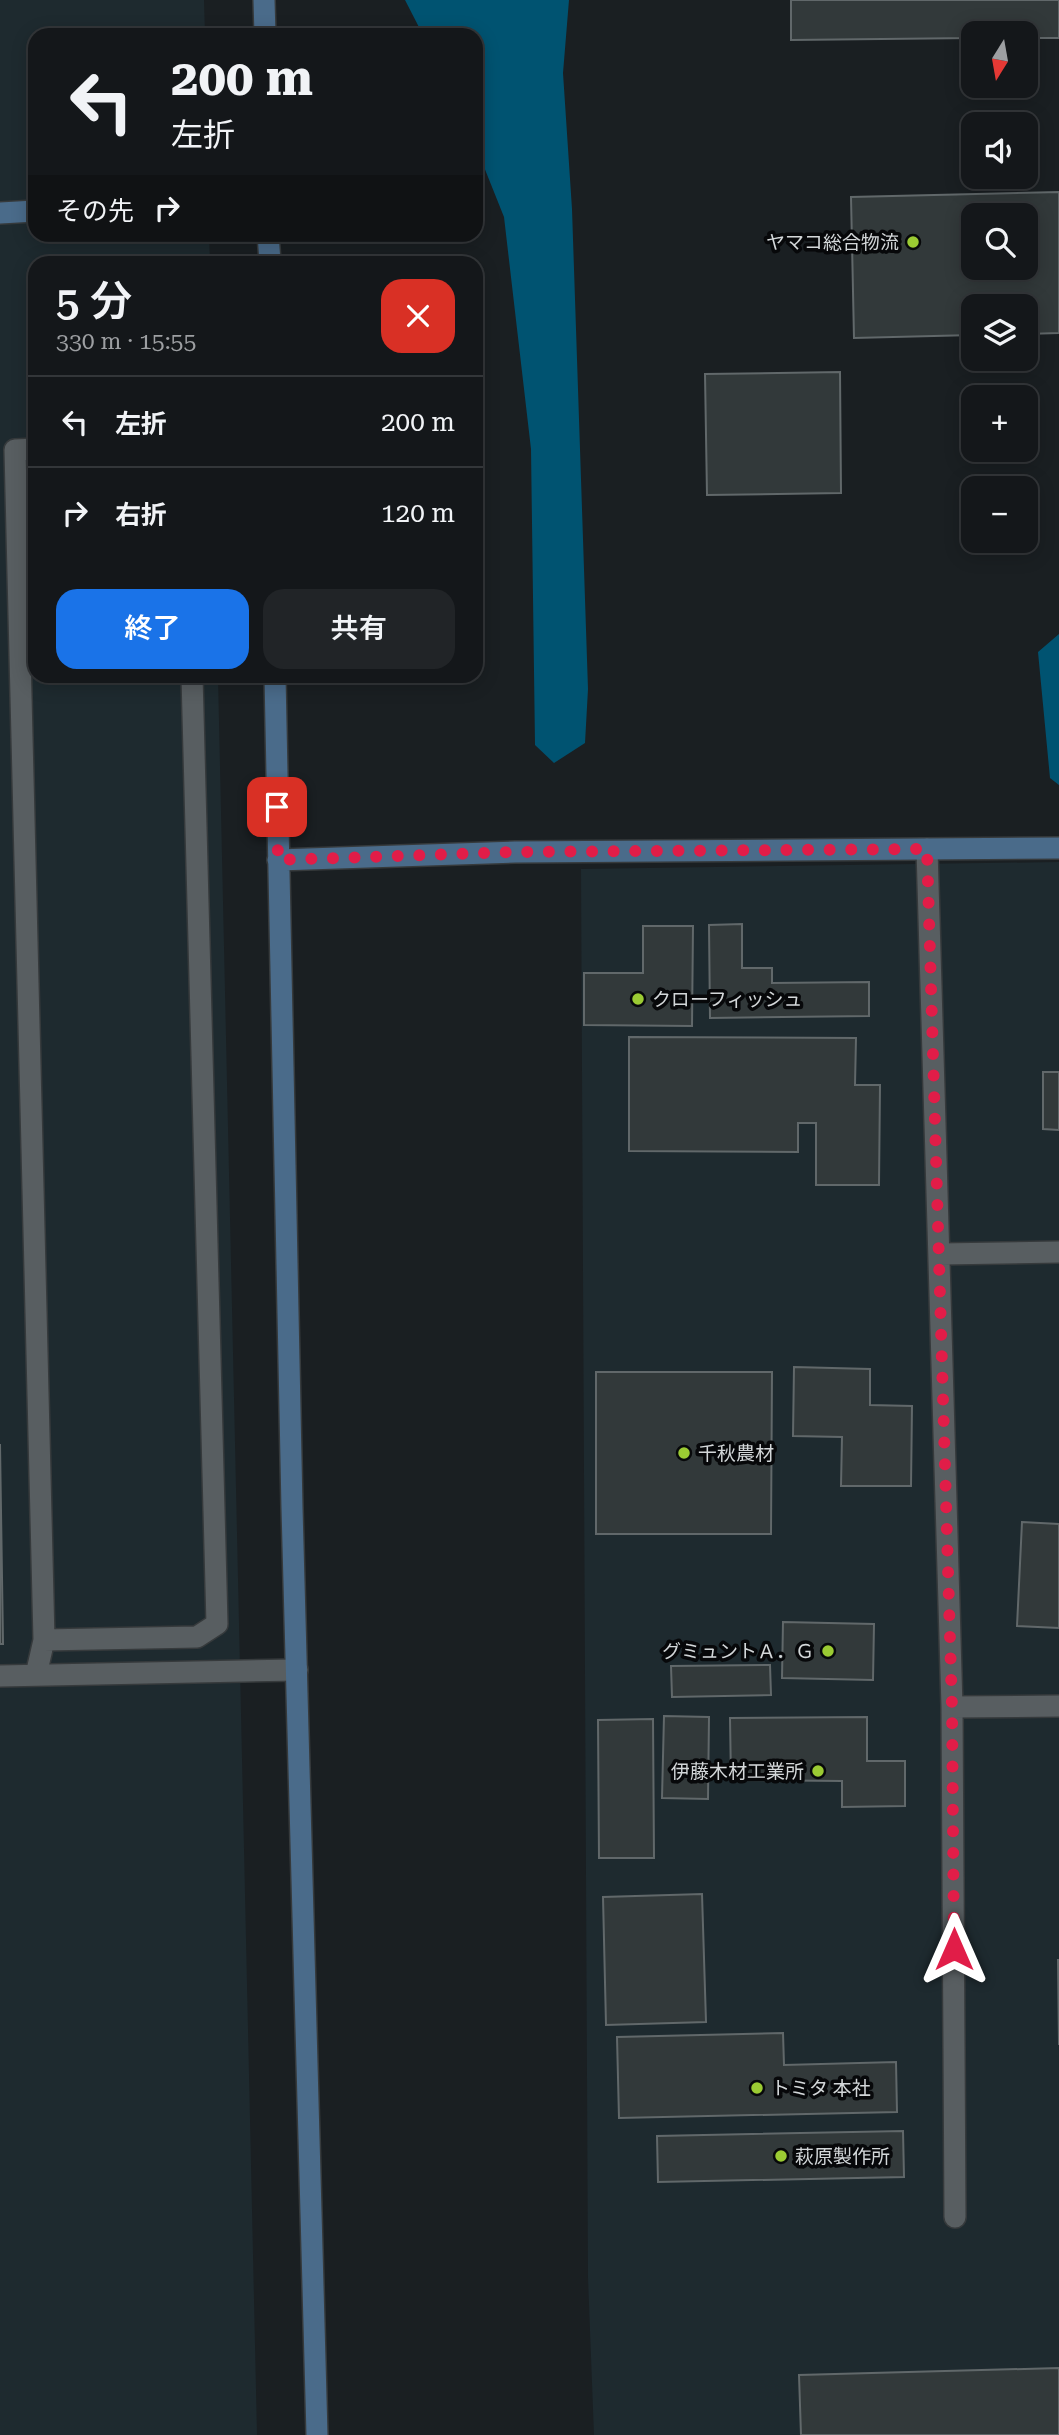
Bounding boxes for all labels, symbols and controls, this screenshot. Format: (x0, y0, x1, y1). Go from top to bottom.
north arrow (961, 21, 1038, 98)
map controls (961, 21, 1038, 553)
text: 200 m (171, 50, 313, 107)
icon: left (56, 56, 147, 147)
button: sound (961, 112, 1038, 189)
text: 左折 (171, 116, 235, 154)
icon: right (148, 189, 186, 227)
text: その先 (56, 196, 134, 226)
button: search (961, 203, 1038, 280)
place label: ヤマコ総合物流 (766, 231, 899, 254)
marker: ヤマコ総合物流 (905, 234, 921, 250)
text: 5 分 (56, 277, 132, 326)
button: close (381, 279, 455, 353)
button: layers (961, 294, 1038, 371)
text: 330 m · 15:55 (56, 328, 196, 355)
button: + (961, 385, 1038, 462)
icon: left (56, 403, 94, 441)
text: 200 m (381, 407, 455, 437)
text: 左折 (115, 409, 167, 439)
button: − (961, 476, 1038, 553)
icon: right (56, 494, 94, 532)
text: 120 m (381, 498, 455, 528)
text: 右折 (115, 500, 167, 530)
button: 終了 (56, 589, 249, 669)
button: 共有 (263, 589, 455, 669)
pin (247, 777, 307, 837)
icon: arrive (258, 788, 296, 826)
place label: クローフィッシュ (652, 988, 802, 1011)
marker: クローフィッシュ (630, 991, 646, 1007)
place label: 千秋農材 (698, 1442, 774, 1465)
marker: 千秋農材 (676, 1445, 692, 1461)
place label: グミュントＡ．Ｇ (662, 1640, 814, 1663)
marker: グミュントＡ．Ｇ (820, 1643, 836, 1659)
place label: 伊藤木材工業所 (671, 1760, 804, 1783)
marker: 伊藤木材工業所 (810, 1763, 826, 1779)
position arrow (917, 1912, 991, 1986)
place label: トミタ 本社 (771, 2077, 871, 2100)
marker: トミタ 本社 (749, 2080, 765, 2096)
place label: 萩原製作所 (795, 2145, 890, 2168)
marker: 萩原製作所 (773, 2148, 789, 2164)

